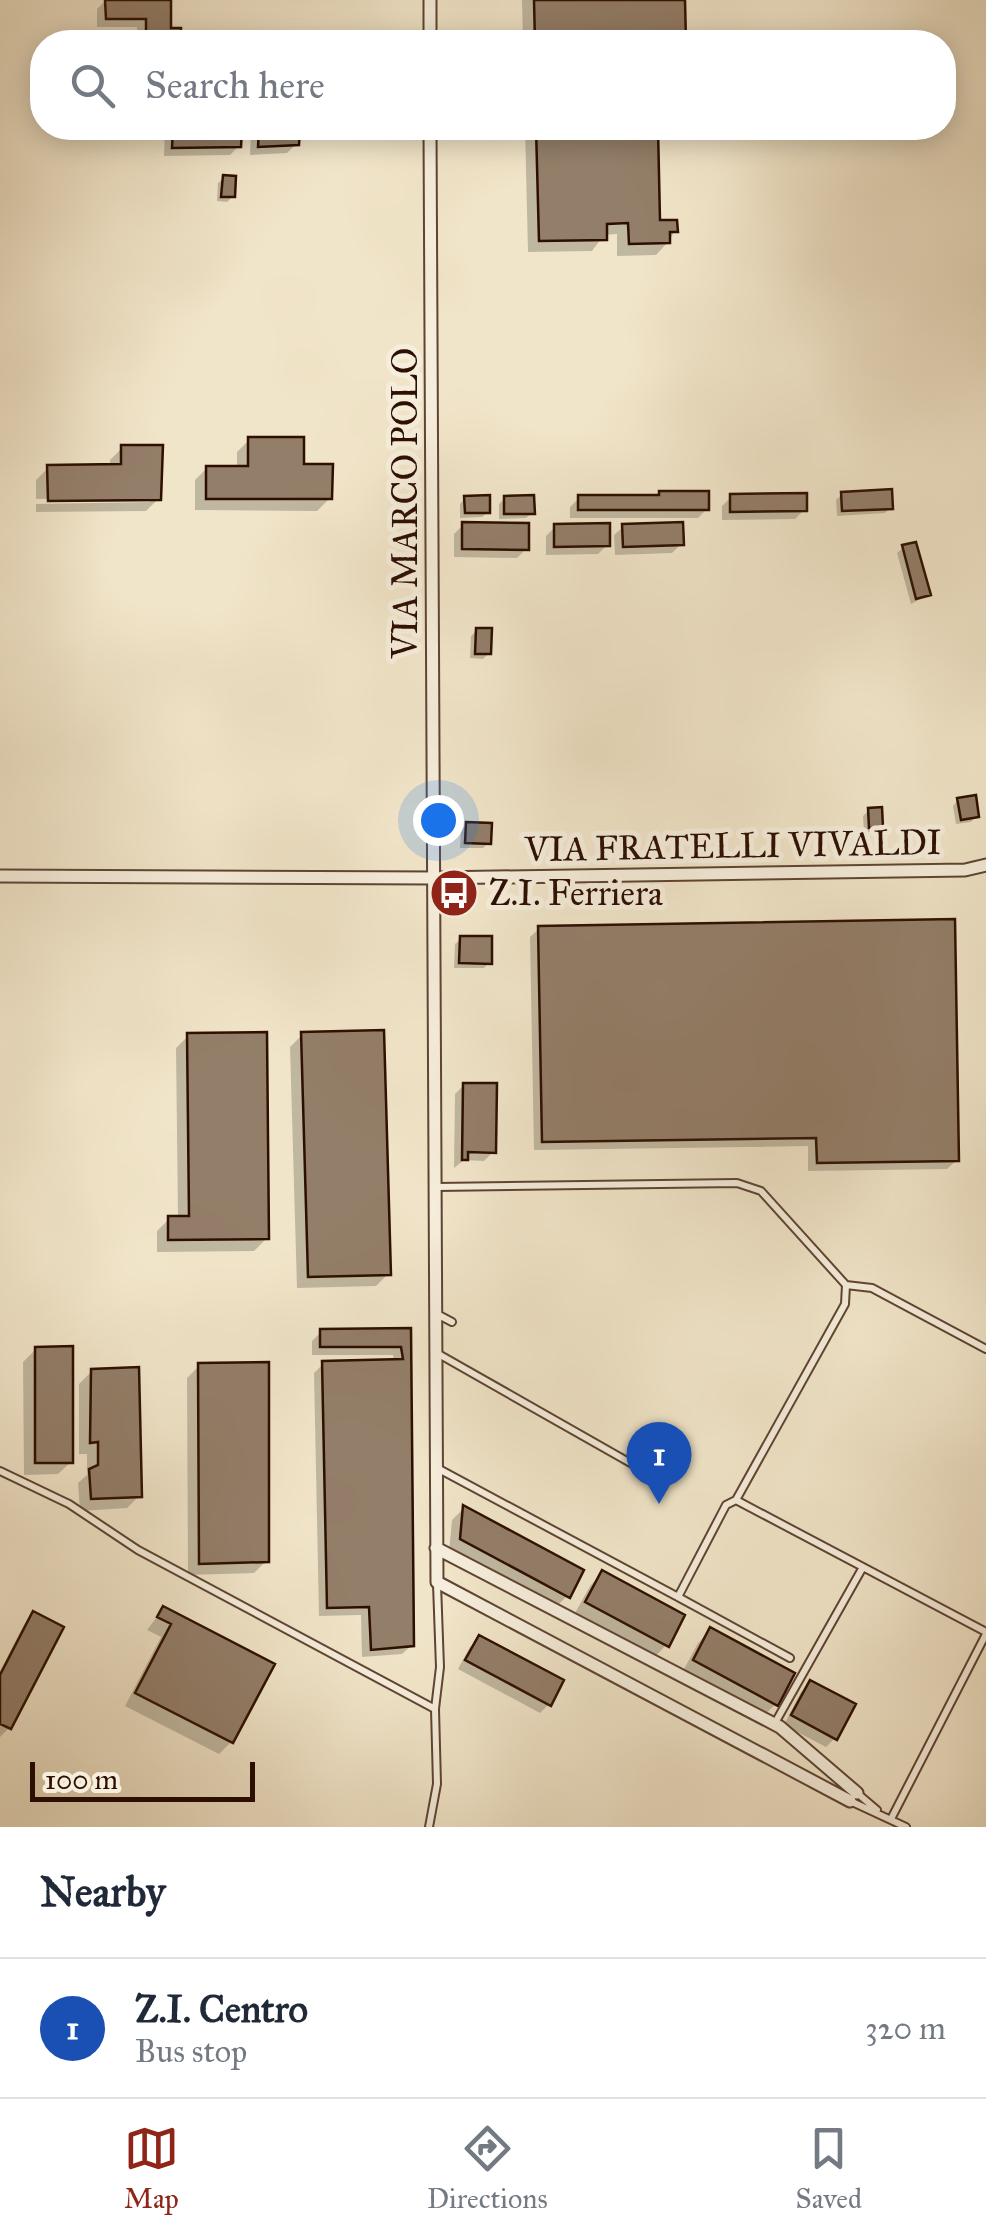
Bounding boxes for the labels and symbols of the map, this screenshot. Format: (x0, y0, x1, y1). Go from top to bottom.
street label: VIA MARCO POLO (384, 348, 427, 659)
your location (413, 795, 464, 846)
street label: VIA FRATELLI VIVALDI (523, 821, 942, 871)
bus stop icon: Z.I. Ferriera (428, 867, 480, 919)
place label: Z.I. Ferriera (489, 872, 663, 915)
pin: 1 (626, 1422, 692, 1504)
scale bar (30, 1757, 255, 1802)

